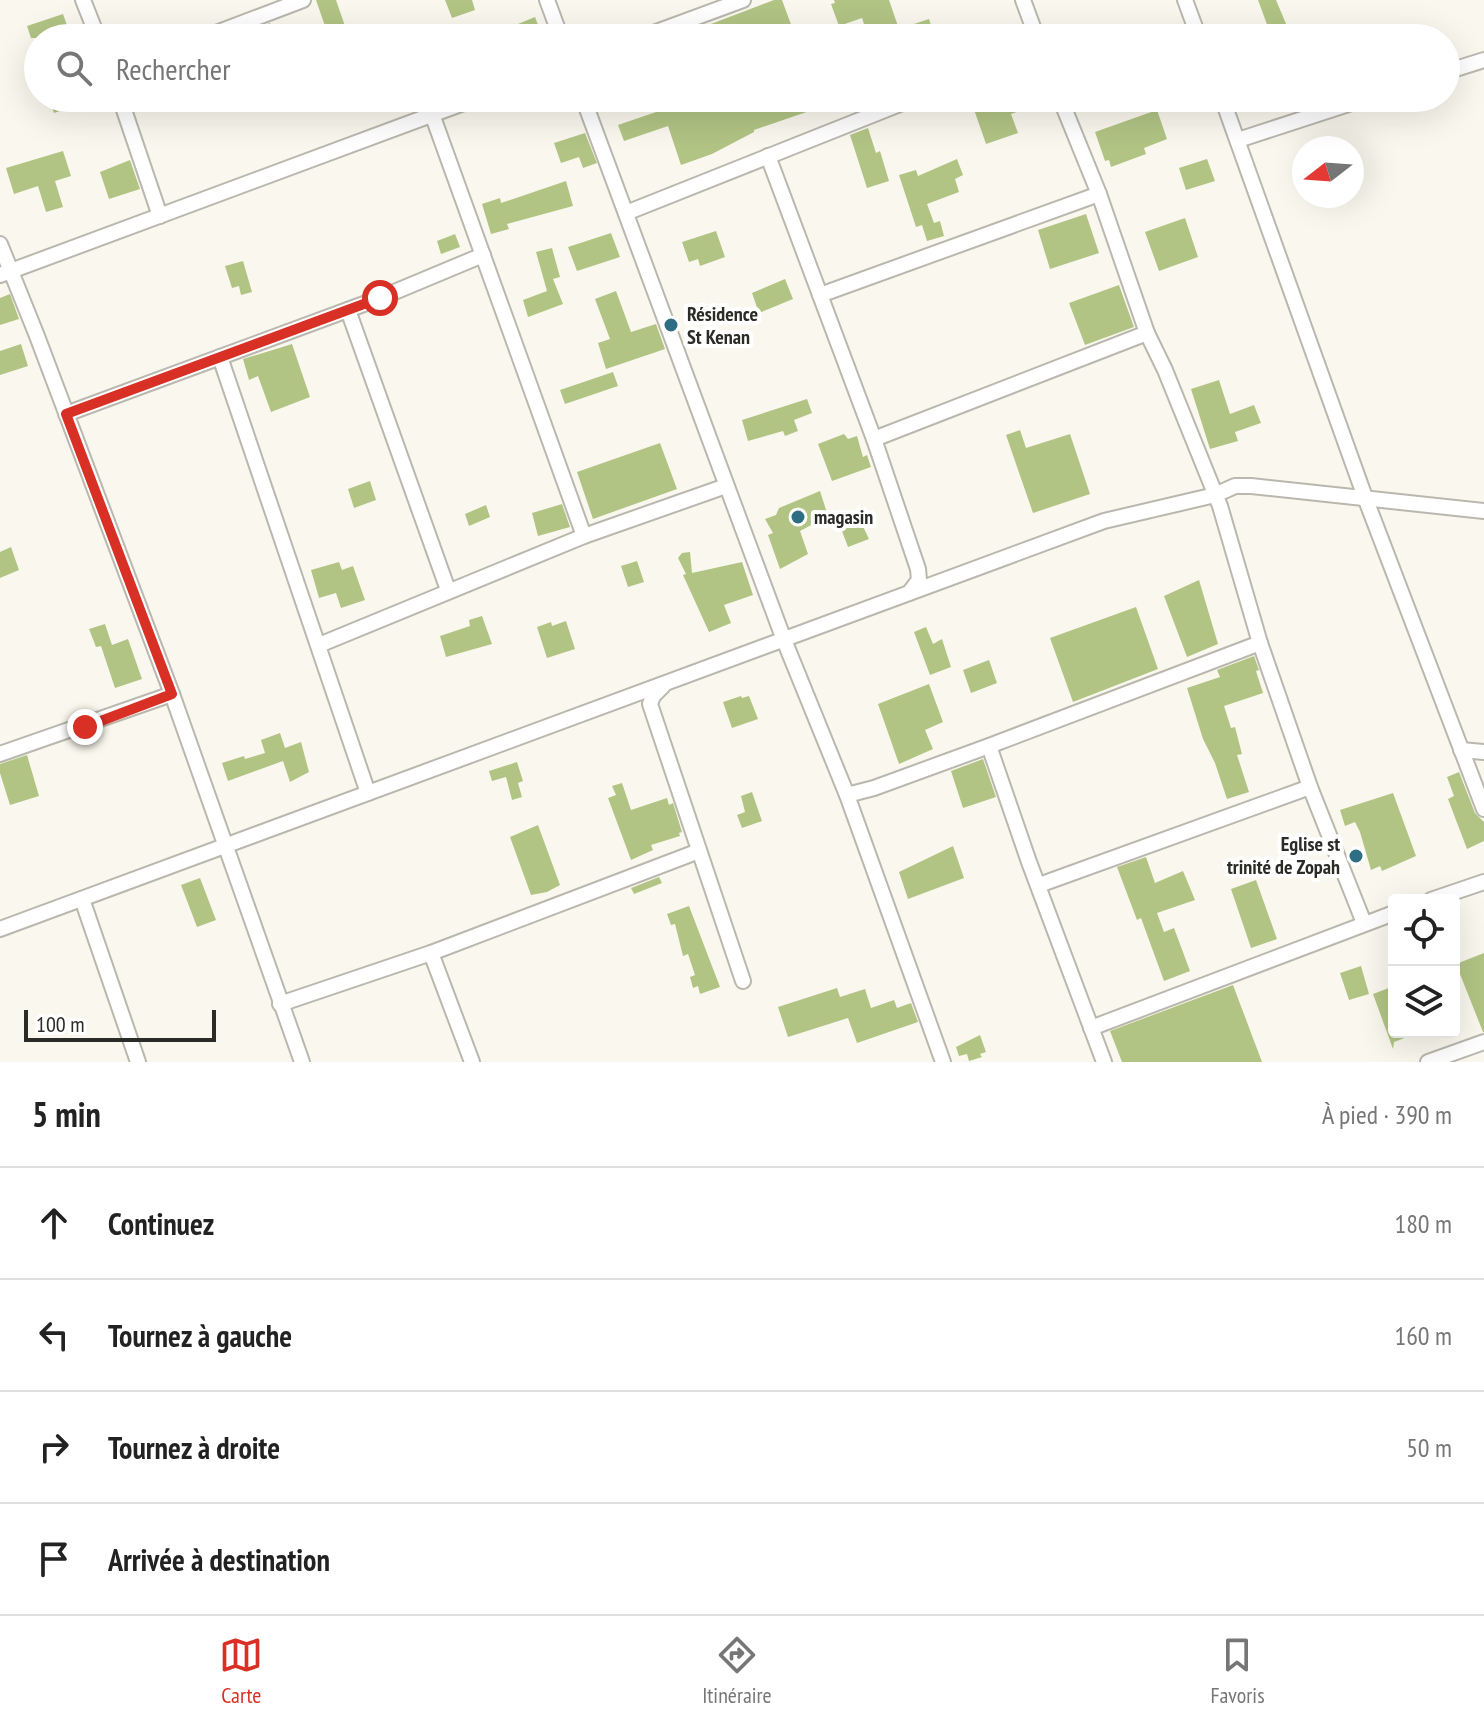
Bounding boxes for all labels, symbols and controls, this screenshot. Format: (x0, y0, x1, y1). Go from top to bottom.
search box (24, 24, 1460, 112)
icon: search (52, 46, 96, 90)
text: Rechercher (116, 49, 230, 88)
north arrow (1292, 136, 1364, 208)
route start (362, 280, 398, 316)
place label: Résidence St Kenan (687, 301, 758, 350)
marker: Résidence St Kenan (662, 316, 680, 334)
place label: magasin (814, 504, 873, 530)
marker: magasin (789, 508, 807, 526)
route end (67, 709, 103, 745)
place label: Eglise st trinité de Zopah (1227, 831, 1340, 880)
marker: Eglise st trinité de Zopah (1347, 847, 1365, 865)
map controls (1388, 894, 1460, 1038)
button: locate (1388, 894, 1460, 966)
button: layers (1388, 966, 1460, 1038)
scale bar (24, 1006, 216, 1042)
text: 100 m (36, 1010, 85, 1038)
text: 5 min (32, 1092, 101, 1136)
text: À pied · 390 m (1322, 1098, 1452, 1131)
icon: ahead (32, 1201, 76, 1245)
text: Continuez (108, 1204, 214, 1243)
text: 180 m (1394, 1207, 1452, 1240)
icon: left (32, 1313, 76, 1357)
text: Tournez à gauche (108, 1316, 292, 1355)
text: 160 m (1394, 1319, 1452, 1352)
icon: right (32, 1425, 76, 1469)
text: Tournez à droite (108, 1428, 280, 1467)
text: 50 m (1406, 1431, 1452, 1464)
icon: arrive (32, 1537, 76, 1581)
text: Arrivée à destination (108, 1540, 330, 1579)
tab: Carte (219, 1633, 263, 1709)
tab: Itinéraire (702, 1633, 772, 1709)
tab: Favoris (1210, 1633, 1265, 1709)

